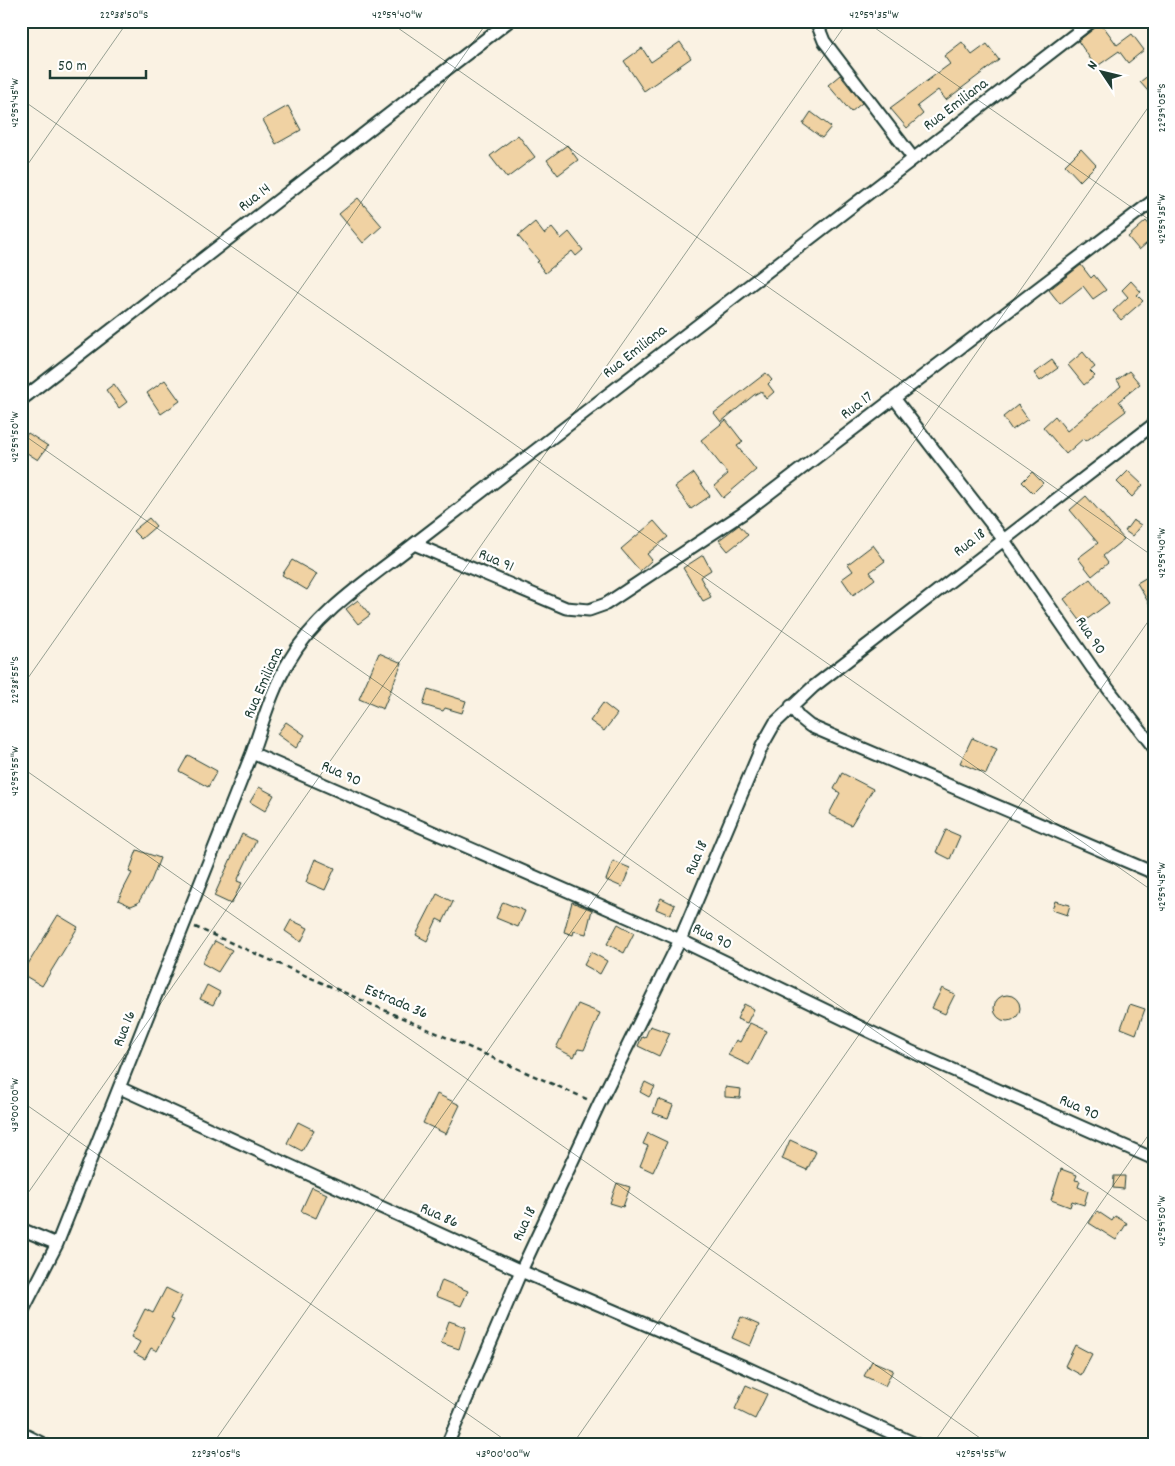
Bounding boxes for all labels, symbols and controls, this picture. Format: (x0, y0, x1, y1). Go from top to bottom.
text: 22°38'50"S (100, 7, 148, 24)
text: 42°59'40"W (372, 7, 422, 24)
text: 42°59'35"W (849, 7, 899, 24)
scale bar (50, 48, 146, 80)
north arrow (1078, 48, 1128, 98)
text: 50 m (58, 56, 87, 78)
text: N (1083, 57, 1103, 74)
street label: Rua Emiliana (919, 73, 994, 137)
text: 42°59'45"W (7, 78, 24, 128)
text: 22°39'05"S (1154, 83, 1171, 133)
street label: Rua 14 (234, 178, 276, 218)
text: 42°59'35"W (1154, 194, 1171, 244)
street label: Rua Emiliana (598, 319, 672, 385)
street label: Rua 17 (836, 386, 878, 426)
text: 42°59'50"W (7, 412, 24, 462)
street label: Rua 18 (949, 523, 991, 563)
text: 42°59'40"W (1154, 528, 1171, 578)
street label: Rua 91 (475, 543, 517, 579)
street label: Rua 90 (1069, 612, 1111, 660)
street label: Rua Emiliana (238, 643, 290, 722)
text: 22°38'55"S (7, 656, 24, 704)
text: 42°59'55"W (7, 746, 24, 796)
street label: Rua 90 (317, 755, 365, 793)
street label: Rua 18 (679, 837, 715, 879)
text: 42°59'45"W (1154, 862, 1171, 912)
street label: Rua 90 (688, 917, 736, 957)
street label: Estrada 36 (361, 978, 431, 1026)
street label: Rua 16 (108, 1007, 142, 1050)
text: 43°00'00"W (7, 1078, 24, 1132)
street label: Rua 90 (1055, 1089, 1103, 1127)
text: 42°59'50"W (1154, 1196, 1171, 1246)
street label: Rua 86 (416, 1197, 462, 1235)
street label: Rua 18 (507, 1203, 543, 1245)
text: 22°39'05"S (191, 1446, 241, 1463)
text: 43°00'00"W (476, 1446, 530, 1463)
text: 42°59'55"W (956, 1446, 1006, 1463)

